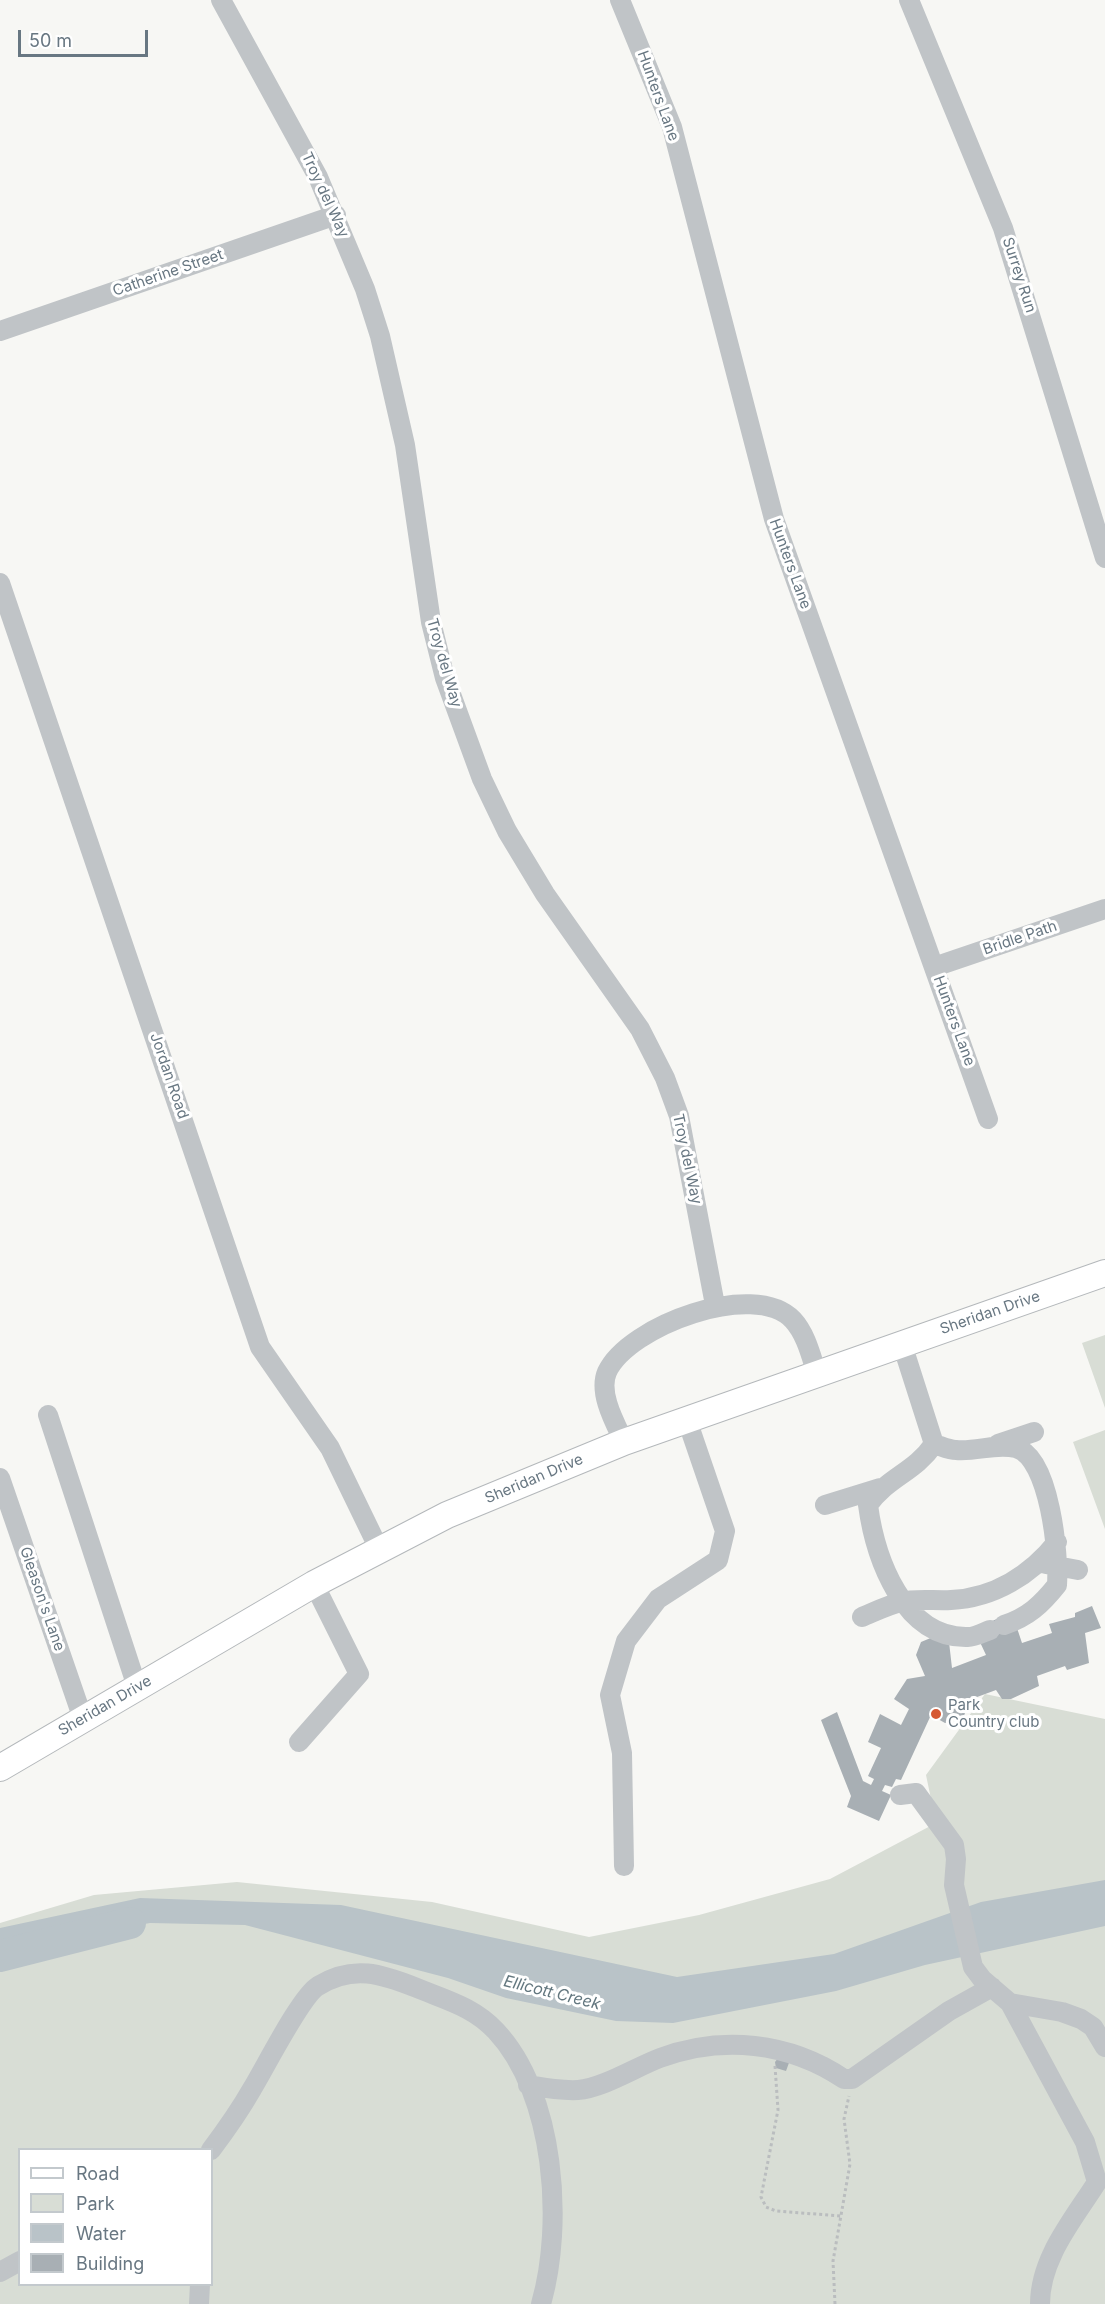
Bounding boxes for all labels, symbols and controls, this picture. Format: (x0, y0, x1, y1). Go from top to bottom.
scale bar (21, 18, 152, 56)
text: 50 m (29, 30, 72, 51)
street label: Hunters Lane (633, 48, 683, 144)
street label: Troy del Way (297, 149, 353, 241)
street label: Surrey Run (998, 235, 1040, 315)
street label: Catherine Street (110, 246, 226, 300)
street label: Hunters Lane (765, 516, 815, 612)
street label: Troy del Way (423, 616, 465, 710)
street label: Bridle Path (981, 917, 1059, 959)
street label: Hunters Lane (929, 973, 979, 1069)
street label: Jordan Road (146, 1031, 192, 1121)
street label: Troy del Way (669, 1112, 705, 1206)
street label: Sheridan Drive (938, 1287, 1042, 1339)
street label: Sheridan Drive (482, 1450, 586, 1508)
street label: Gleason's Lane (16, 1545, 68, 1653)
street label: Sheridan Drive (55, 1672, 155, 1740)
place label: Park Country club (948, 1696, 1039, 1731)
marker: Park Country club (929, 1707, 943, 1721)
water label: Ellicott Creek (502, 1972, 602, 2014)
legend (18, 2148, 213, 2286)
text: Road (76, 2163, 119, 2184)
text: Park (76, 2193, 115, 2214)
text: Water (76, 2223, 126, 2244)
text: Building (76, 2253, 144, 2274)

